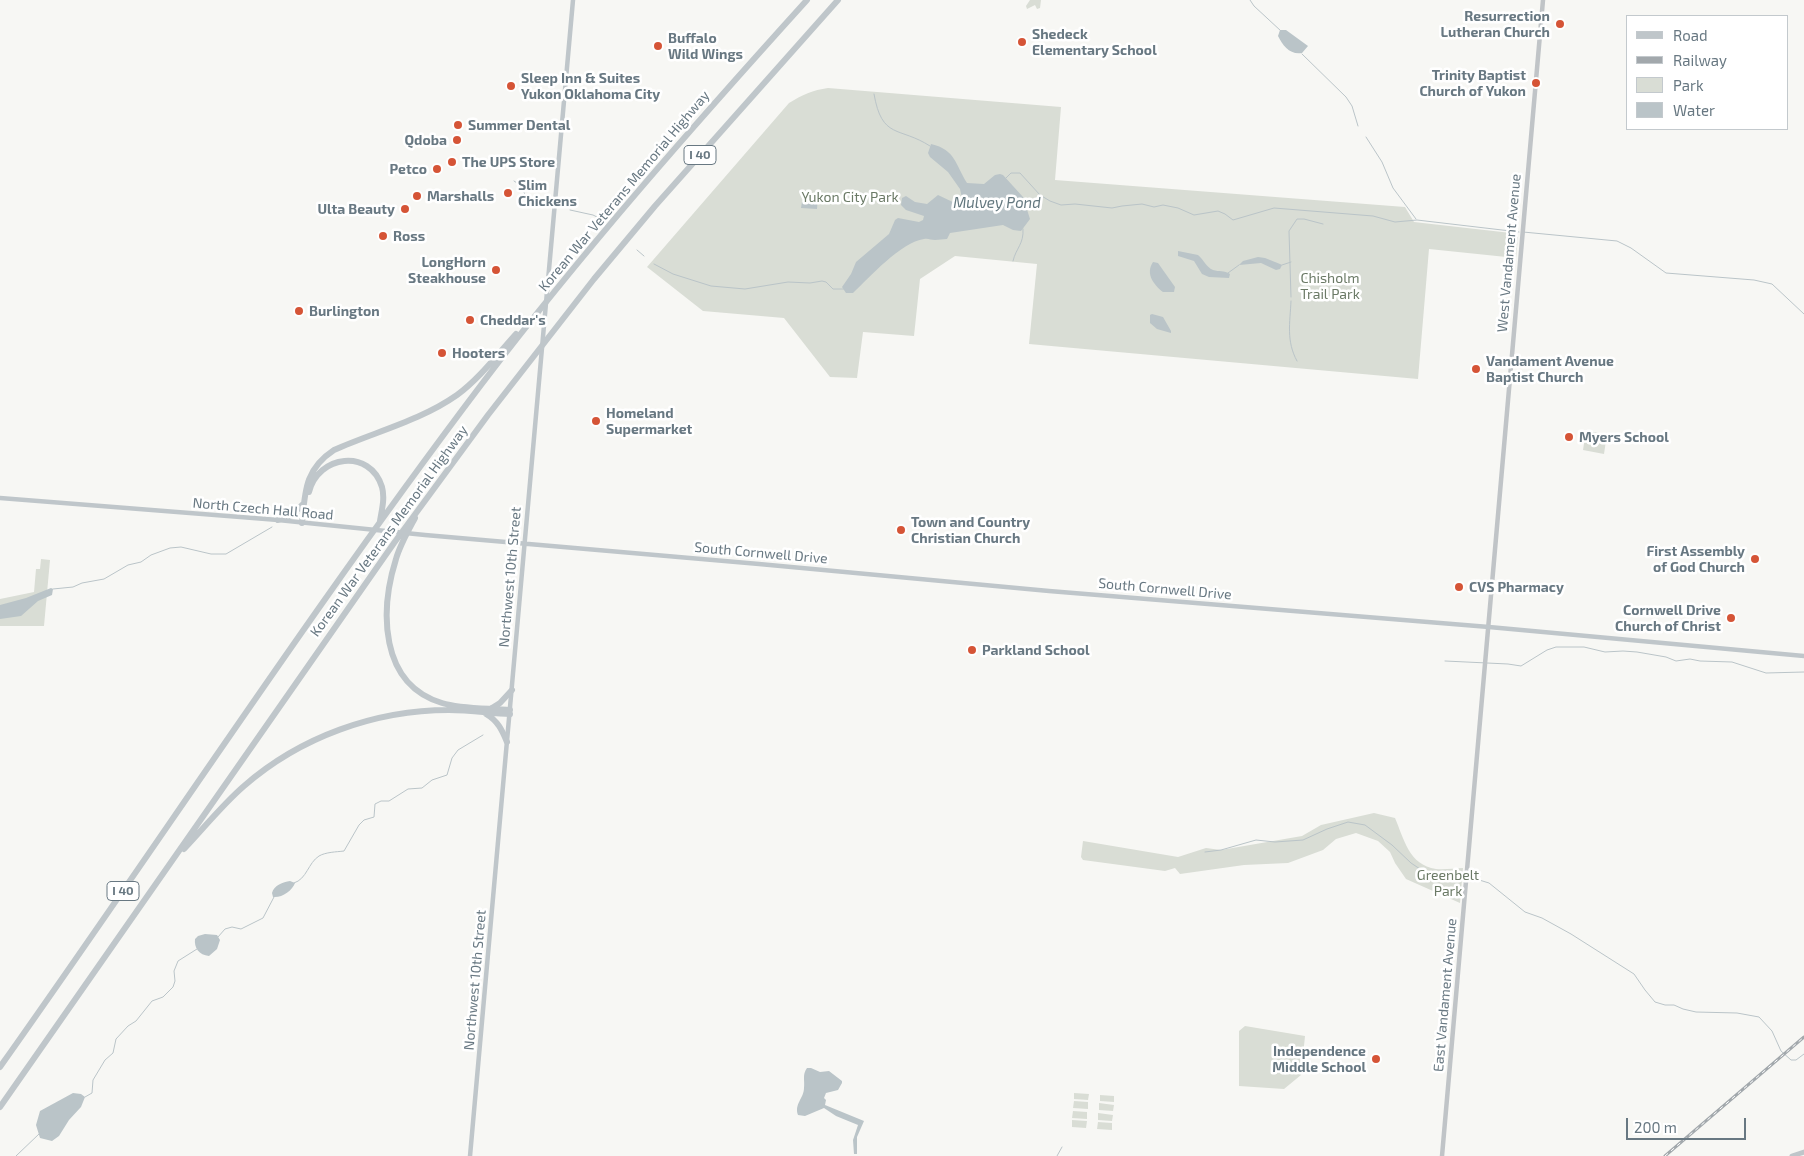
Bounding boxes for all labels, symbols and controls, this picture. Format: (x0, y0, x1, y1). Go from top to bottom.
place label: Resurrection Lutheran Church (1440, 8, 1550, 40)
legend (1626, 15, 1789, 130)
marker: Resurrection Lutheran Church (1554, 18, 1566, 30)
place label: Shedeck Elementary School (1032, 26, 1157, 58)
text: Road (1673, 26, 1708, 44)
place label: Buffalo Wild Wings (668, 30, 743, 62)
marker: Shedeck Elementary School (1016, 36, 1028, 48)
marker: Buffalo Wild Wings (652, 40, 664, 52)
text: Railway (1673, 51, 1727, 69)
place label: Trinity Baptist Church of Yukon (1419, 67, 1526, 100)
place label: Sleep Inn & Suites Yukon Oklahoma City (521, 70, 660, 102)
text: Park (1673, 76, 1704, 94)
marker: Trinity Baptist Church of Yukon (1530, 77, 1542, 89)
marker: Sleep Inn & Suites Yukon Oklahoma City (505, 80, 517, 92)
street label: Korean War Veterans Memorial Highway (535, 87, 713, 295)
text: Water (1673, 101, 1715, 119)
place label: Summer Dental (468, 117, 570, 133)
marker: Summer Dental (452, 119, 464, 131)
place label: Qdoba (404, 132, 447, 148)
marker: Qdoba (451, 134, 463, 146)
road number: I 40 (684, 146, 716, 164)
place label: The UPS Store (462, 154, 555, 170)
marker: The UPS Store (446, 156, 458, 168)
place label: Petco (389, 161, 427, 177)
marker: Petco (431, 163, 443, 175)
street label: West Vandament Avenue (1494, 173, 1524, 333)
place label: Slim Chickens (518, 177, 577, 210)
marker: Slim Chickens (502, 187, 514, 199)
place label: Marshalls (427, 188, 494, 204)
park label: Yukon City Park (801, 189, 899, 205)
marker: Marshalls (411, 190, 423, 202)
water label: Mulvey Pond (953, 194, 1041, 212)
place label: Ulta Beauty (317, 201, 395, 217)
marker: Ulta Beauty (399, 203, 411, 215)
place label: Ross (393, 228, 425, 244)
marker: Ross (377, 230, 389, 242)
place label: LongHorn Steakhouse (408, 254, 486, 286)
marker: LongHorn Steakhouse (490, 264, 502, 276)
park label: Chisholm Trail Park (1300, 270, 1360, 302)
place label: Burlington (309, 303, 380, 319)
marker: Burlington (293, 305, 305, 317)
place label: Cheddar's (480, 312, 546, 328)
marker: Cheddar's (464, 314, 476, 326)
place label: Hooters (452, 345, 505, 361)
marker: Hooters (436, 347, 448, 359)
place label: Vandament Avenue Baptist Church (1486, 353, 1614, 386)
marker: Vandament Avenue Baptist Church (1470, 363, 1482, 375)
place label: Homeland Supermarket (606, 405, 692, 438)
marker: Homeland Supermarket (590, 415, 602, 427)
street label: Korean War Veterans Memorial Highway (307, 422, 471, 640)
place label: Myers School (1579, 429, 1669, 445)
marker: Myers School (1563, 431, 1575, 443)
street label: North Czech Hall Road (192, 494, 334, 524)
street label: Northwest 10th Street (495, 506, 525, 648)
place label: Town and Country Christian Church (911, 514, 1030, 546)
marker: Town and Country Christian Church (895, 524, 907, 536)
street label: South Cornwell Drive (694, 539, 828, 567)
place label: First Assembly of God Church (1646, 543, 1745, 576)
marker: First Assembly of God Church (1749, 553, 1761, 565)
street label: South Cornwell Drive (1098, 575, 1232, 603)
place label: CVS Pharmacy (1469, 579, 1564, 595)
marker: CVS Pharmacy (1453, 581, 1465, 593)
place label: Cornwell Drive Church of Christ (1615, 602, 1721, 634)
marker: Cornwell Drive Church of Christ (1725, 612, 1737, 624)
place label: Parkland School (982, 642, 1090, 658)
marker: Parkland School (966, 644, 978, 656)
park label: Greenbelt Park (1417, 867, 1479, 900)
road number: I 40 (107, 881, 139, 900)
street label: Northwest 10th Street (460, 909, 490, 1051)
street label: East Vandament Avenue (1430, 918, 1460, 1072)
place label: Independence Middle School (1272, 1043, 1366, 1076)
marker: Independence Middle School (1370, 1053, 1382, 1065)
scale bar (1629, 1108, 1749, 1140)
text: 200 m (1634, 1118, 1677, 1136)

